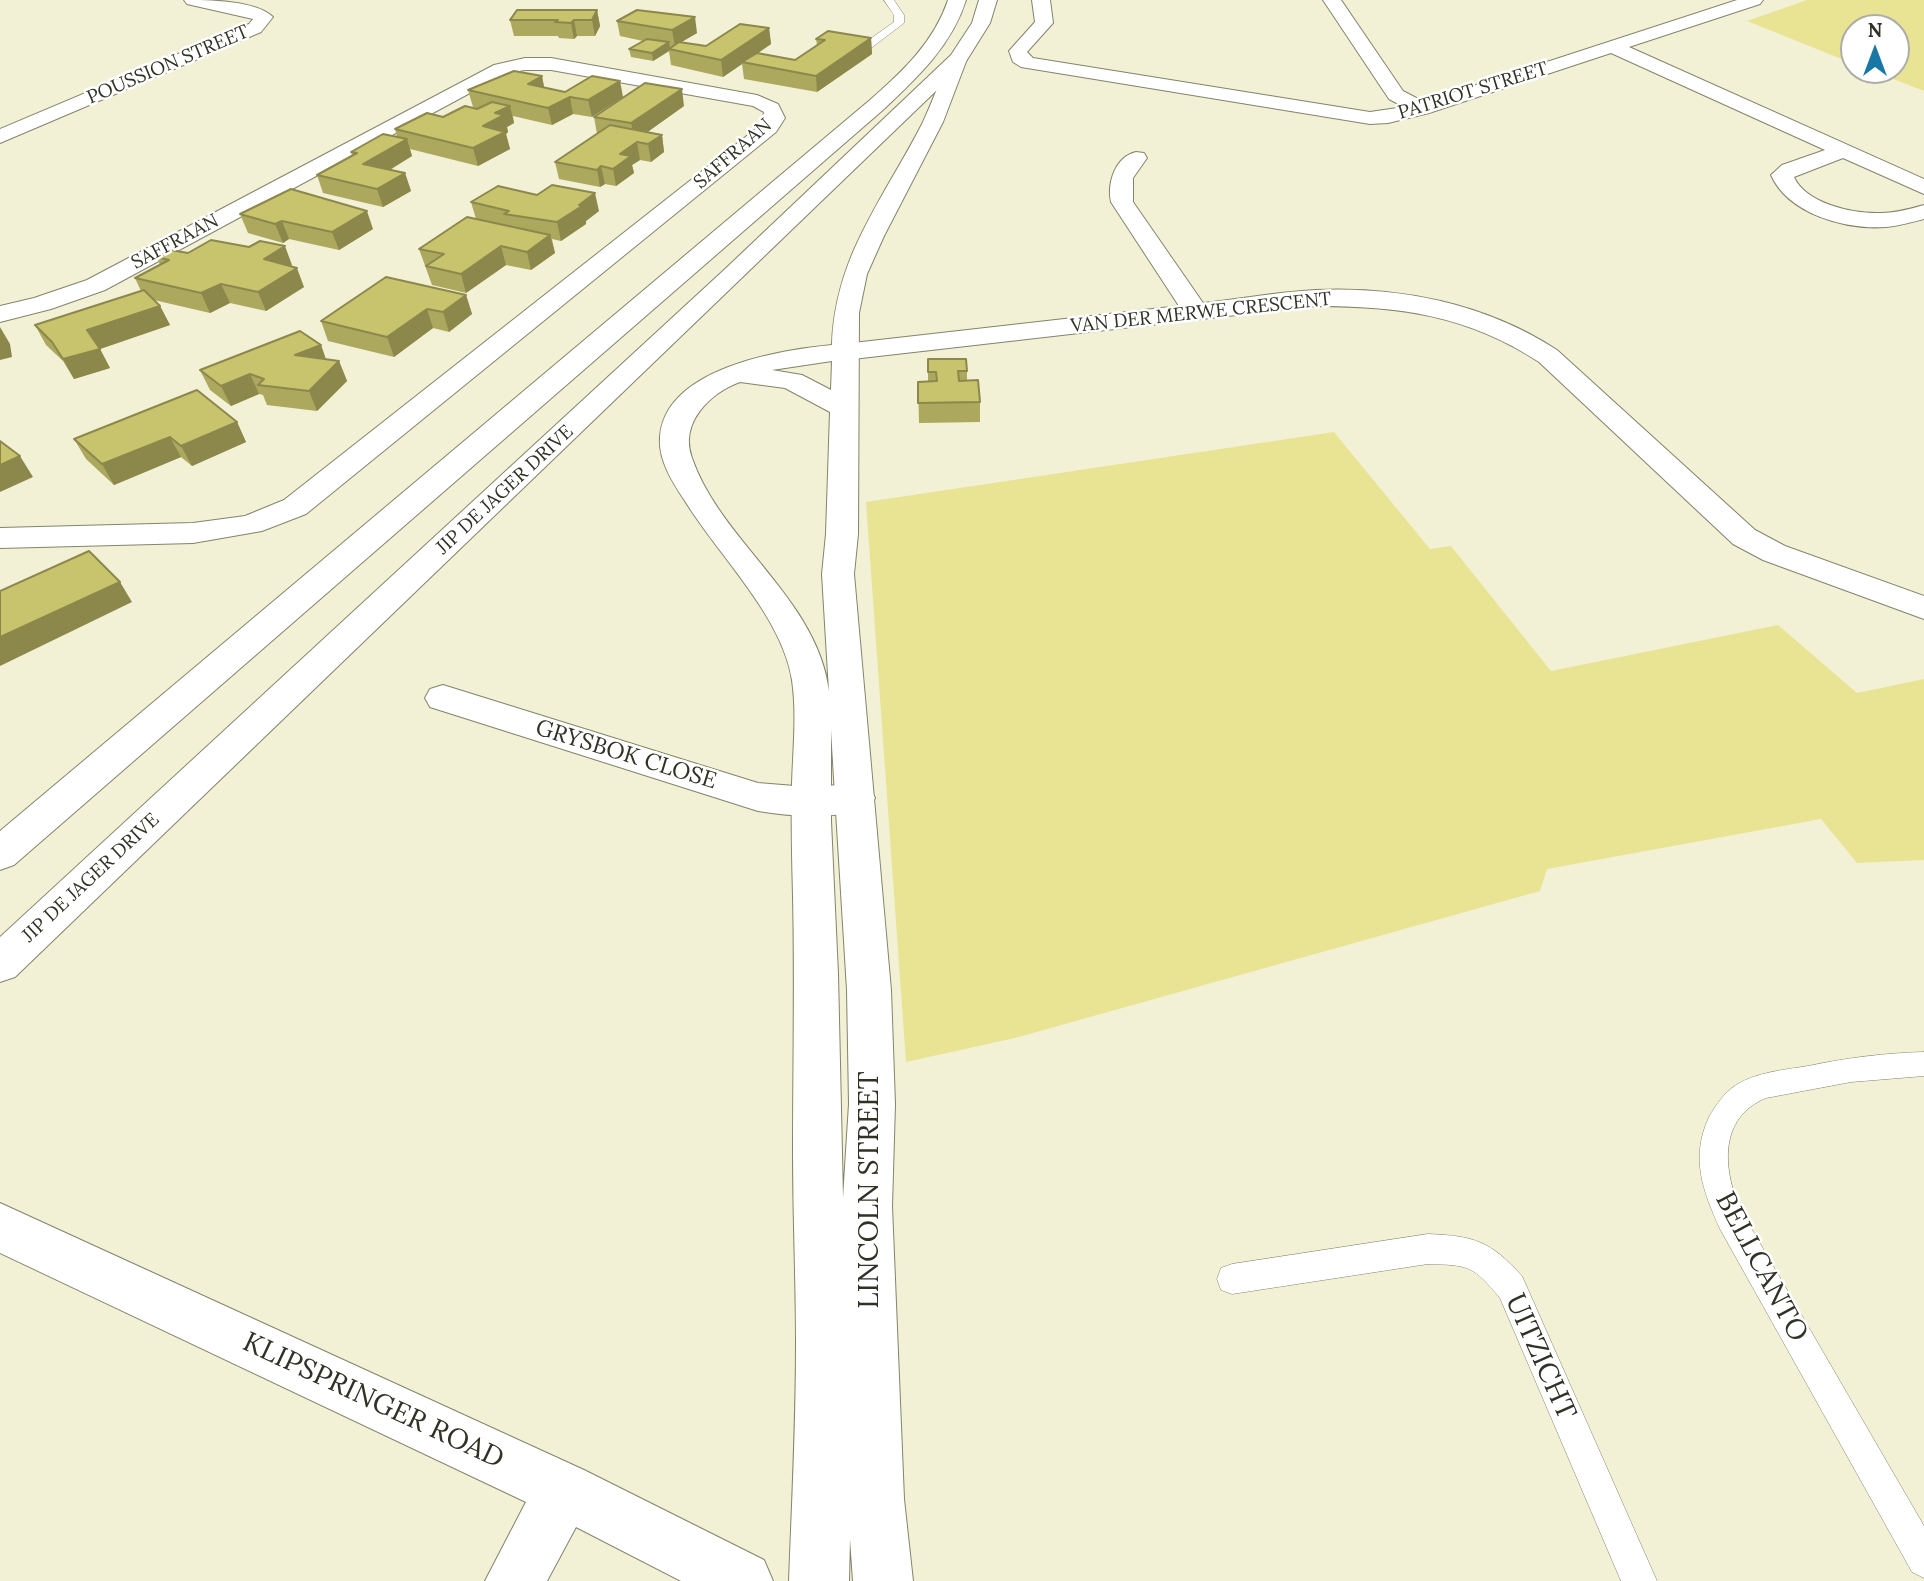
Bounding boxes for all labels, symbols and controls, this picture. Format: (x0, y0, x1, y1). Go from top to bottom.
north arrow (1840, 14, 1910, 84)
text: N (1868, 18, 1882, 42)
street label: POUSSION STREET (84, 21, 252, 109)
street label: PATRIOT STREET (1395, 57, 1551, 125)
street label: SAFFRAAN (689, 114, 777, 194)
street label: SAFFRAAN (127, 210, 223, 274)
street label: VAN DER MERWE CRESCENT (1070, 288, 1332, 338)
street label: JIP DE JAGER DRIVE (432, 421, 578, 559)
street label: GRYSBOK CLOSE (532, 714, 720, 796)
street label: JIP DE JAGER DRIVE (18, 809, 164, 947)
street label: LINCOLN STREET (853, 1071, 887, 1309)
street label: BELLCANTO (1708, 1186, 1814, 1348)
street label: UITZICHT (1497, 1289, 1583, 1425)
street label: KLIPSPRINGER ROAD (237, 1326, 509, 1476)

